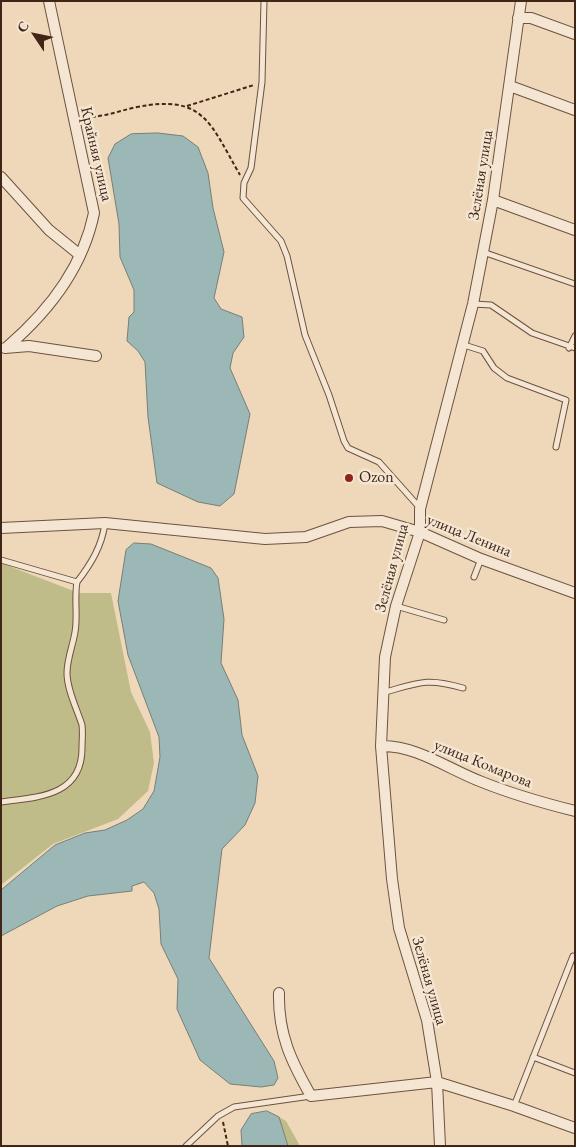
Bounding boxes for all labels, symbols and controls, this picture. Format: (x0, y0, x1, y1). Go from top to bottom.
north arrow (10, 10, 60, 60)
text: С (12, 17, 33, 36)
street label: Крайняя улица (76, 105, 116, 203)
street label: Зелёная улица (464, 129, 498, 221)
place label: Ozon (359, 468, 394, 488)
marker: Ozon (343, 472, 355, 484)
street label: улица Ленина (424, 510, 514, 562)
street label: Зелёная улица (371, 522, 413, 614)
street label: улица Комарова (431, 736, 535, 792)
street label: Зелёная улица (407, 935, 451, 1027)

